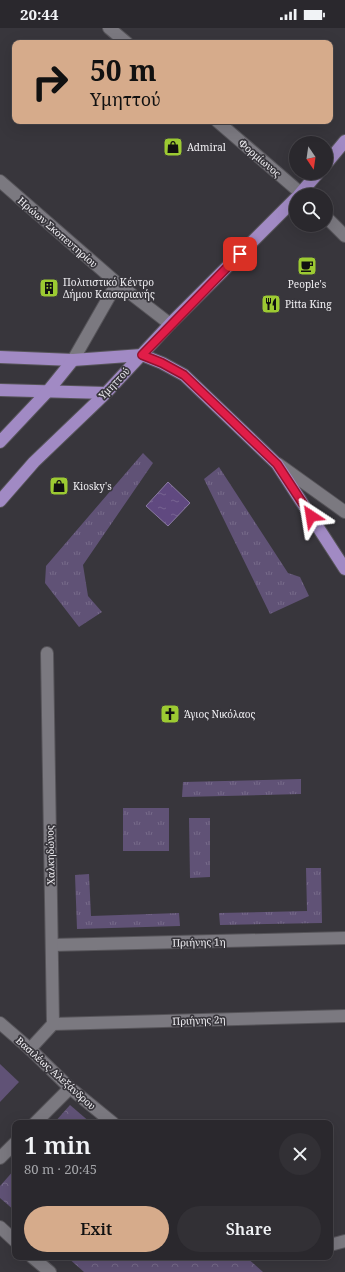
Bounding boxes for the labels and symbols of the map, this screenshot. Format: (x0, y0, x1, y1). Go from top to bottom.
shop icon: Admiral (162, 136, 184, 158)
street label: Φορμίωνος (236, 136, 284, 180)
north arrow (289, 136, 333, 180)
place label: Admiral (187, 140, 226, 154)
street label: Ηρώων Σκοπευτηρίου (15, 193, 101, 271)
pin (223, 237, 257, 271)
cafe icon: People's (296, 255, 318, 277)
place label: Πολιτιστικό Κέντρο Δήμου Καισαριανής (63, 275, 155, 301)
building icon: Πολιτιστικό Κέντρο Δήμου Καισαριανής (38, 277, 60, 299)
place label: People's (288, 277, 327, 291)
restaurant icon: Pitta King (260, 293, 282, 315)
place label: Pitta King (285, 297, 332, 311)
street label: Υμηττού (95, 364, 133, 403)
shop icon: Kiosky's (48, 475, 70, 497)
place label: Kiosky's (73, 479, 112, 493)
position arrow (290, 495, 332, 537)
church icon: Άγιος Νικόλαος (159, 703, 181, 725)
place label: Άγιος Νικόλαος (184, 707, 255, 721)
street label: Χαλκηδώνος (42, 825, 58, 885)
street label: Πριήνης 1η (172, 935, 226, 949)
street label: Πριήνης 2η (172, 1012, 226, 1028)
street label: Βασιλέως Αλεξάνδρου (13, 1033, 99, 1113)

